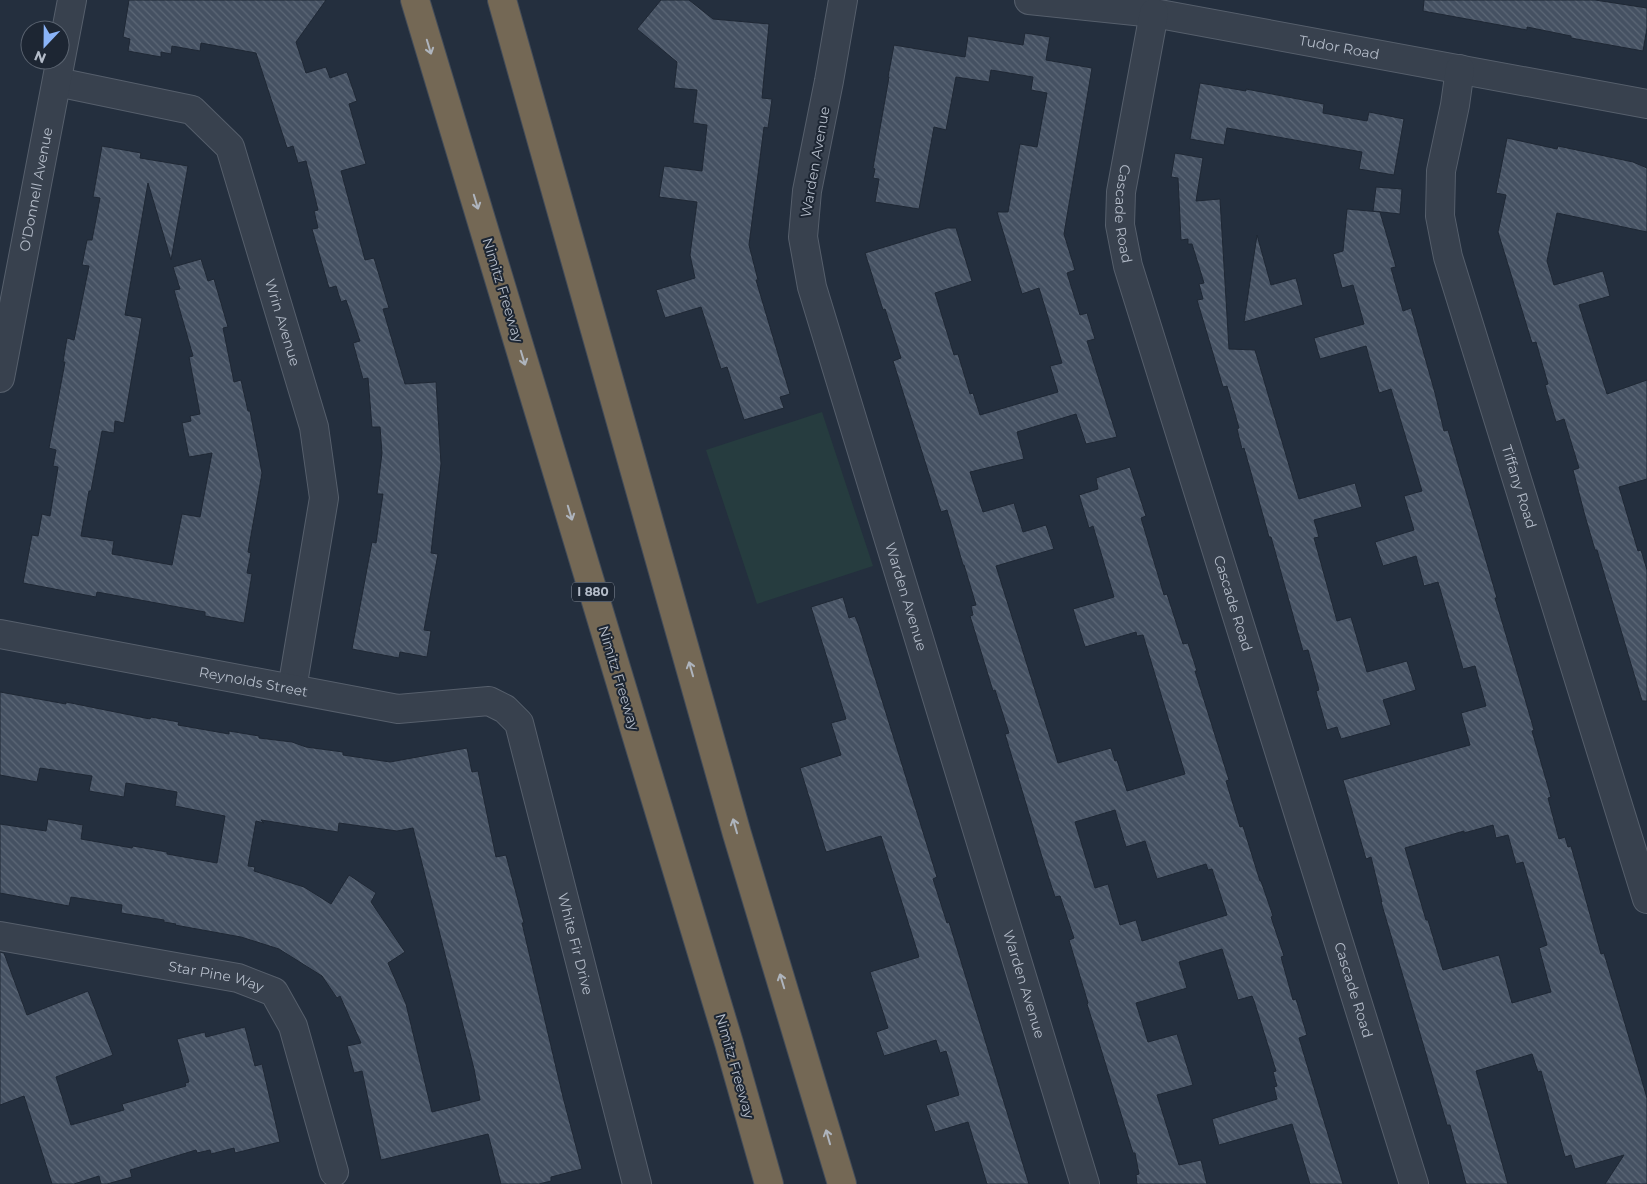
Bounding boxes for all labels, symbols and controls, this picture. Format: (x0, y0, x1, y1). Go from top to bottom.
north arrow (20, 20, 70, 70)
street label: Tudor Road (1298, 31, 1381, 63)
one-way arrow (425, 38, 435, 54)
text: N (32, 47, 49, 68)
street label: Warden Avenue (796, 105, 834, 219)
street label: O'Donnell Avenue (15, 126, 57, 253)
street label: Cascade Road (1111, 163, 1136, 265)
one-way arrow (472, 194, 482, 210)
street label: Nimitz Freeway (479, 235, 528, 345)
street label: Wrin Avenue (261, 276, 304, 368)
one-way arrow (519, 350, 529, 366)
street label: Tiffany Road (1498, 443, 1541, 531)
one-way arrow (565, 505, 575, 521)
street label: Warden Avenue (881, 540, 931, 653)
street label: Cascade Road (1210, 553, 1256, 653)
road number: I 880 (572, 582, 614, 602)
street label: Nimitz Freeway (595, 623, 644, 733)
one-way arrow (685, 662, 695, 678)
street label: Reynolds Street (198, 663, 310, 701)
one-way arrow (729, 818, 739, 834)
street label: White Fir Drive (554, 891, 597, 997)
street label: Warden Avenue (999, 928, 1049, 1041)
street label: Cascade Road (1330, 940, 1377, 1040)
street label: Star Pine Way (167, 957, 267, 996)
one-way arrow (776, 974, 786, 990)
street label: Nimitz Freeway (711, 1011, 759, 1121)
one-way arrow (822, 1130, 832, 1146)

